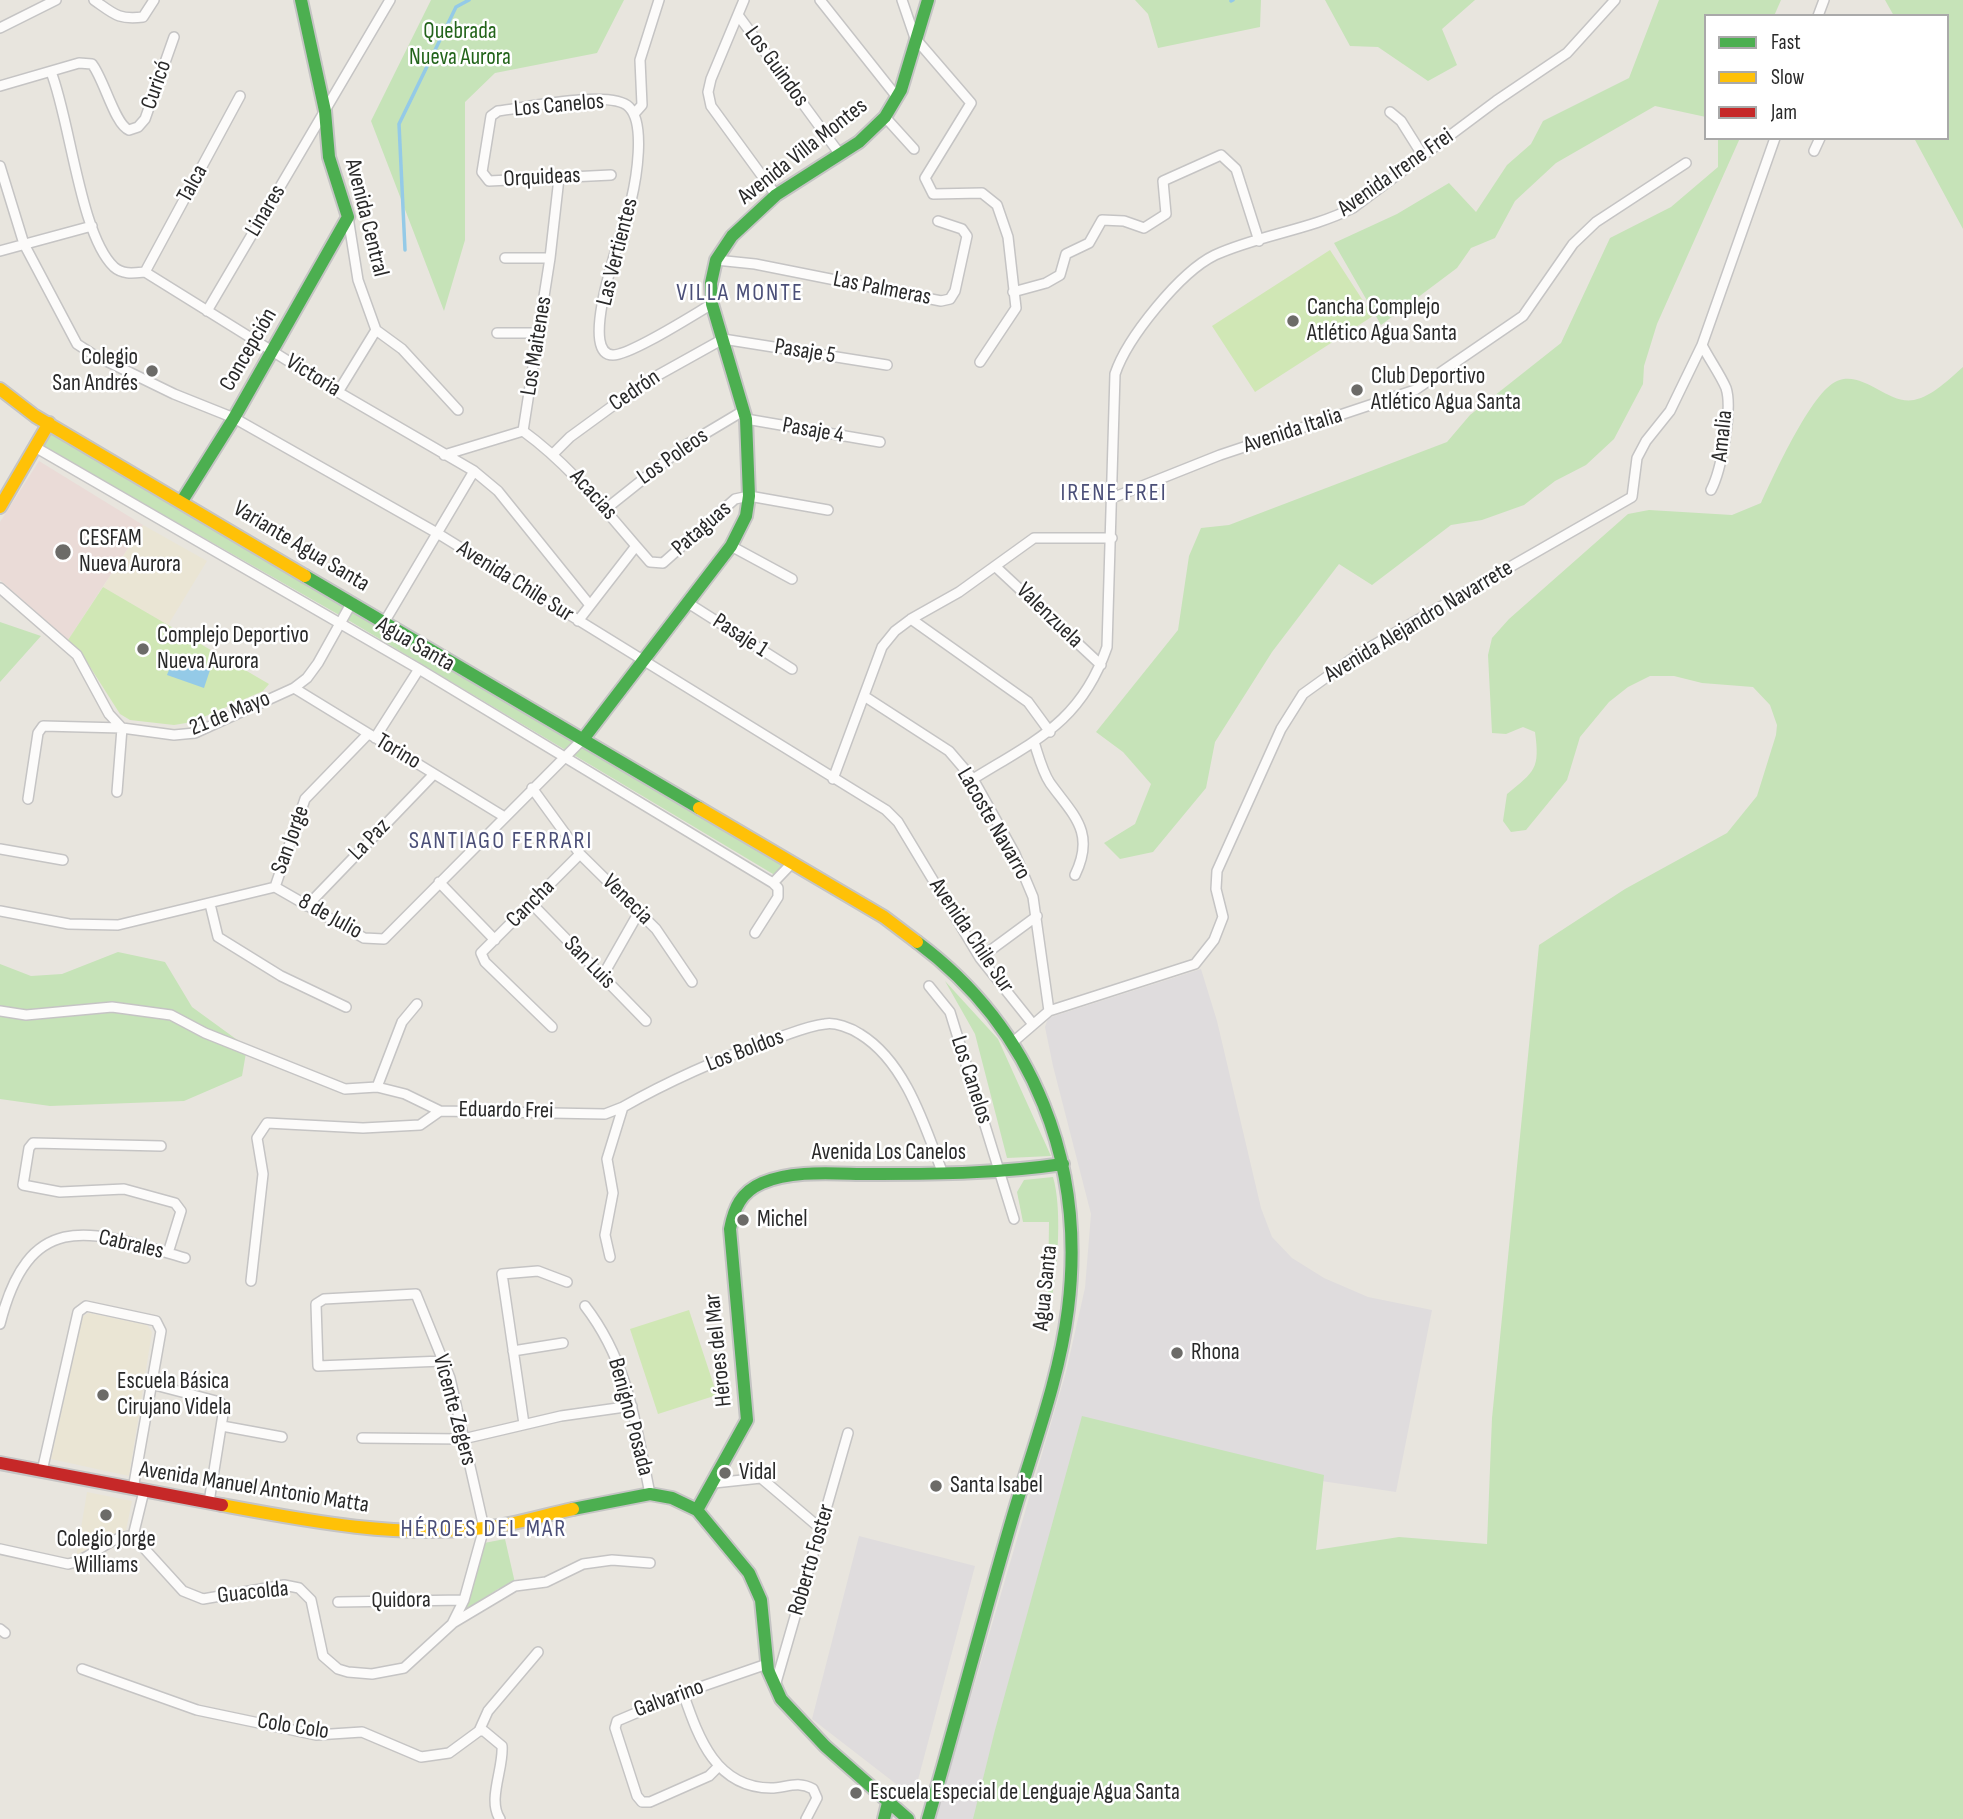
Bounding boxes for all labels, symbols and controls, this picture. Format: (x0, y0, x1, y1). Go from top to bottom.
legend (1704, 14, 1949, 140)
park label: Quebrada Nueva Aurora (409, 18, 511, 72)
street label: Los Guindos (738, 22, 814, 112)
text: Fast (1771, 30, 1801, 55)
street label: Curicó (136, 57, 178, 113)
text: Slow (1771, 65, 1804, 90)
street label: Los Canelos (513, 88, 605, 124)
street label: Avenida Villa Montes (733, 93, 873, 211)
text: Jam (1771, 100, 1797, 125)
street label: Avenida Irene Frei (1333, 123, 1459, 223)
street label: Avenida Central (338, 156, 394, 280)
street label: Talca (172, 160, 214, 208)
street label: Orquideas (503, 162, 581, 194)
street label: Linares (240, 180, 292, 242)
street label: Las Vertientes (591, 195, 645, 309)
street label: Las Palmeras (831, 266, 933, 312)
district label: VILLA MONTE (678, 280, 802, 308)
street label: Los Maitenes (516, 294, 558, 398)
place label: Cancha Complejo Atlético Agua Santa (1307, 294, 1457, 348)
street label: Concepción (214, 304, 284, 396)
marker: Cancha Complejo Atlético Agua Santa (1285, 313, 1301, 329)
street label: Pasaje 5 (772, 334, 838, 370)
place label: Colegio San Andrés (52, 344, 138, 398)
street label: Victoria (280, 348, 346, 404)
marker: Colegio San Andrés (144, 363, 160, 379)
place label: Club Deportivo Atlético Agua Santa (1371, 363, 1521, 417)
street label: Cedrón (604, 364, 666, 418)
marker: Club Deportivo Atlético Agua Santa (1349, 382, 1365, 398)
street label: Avenida Italia (1240, 402, 1346, 460)
street label: Amalia (1707, 409, 1739, 463)
street label: Pasaje 4 (780, 412, 846, 450)
street label: Los Poleos (632, 423, 714, 491)
street label: Acacias (563, 464, 623, 526)
district label: IRENE FREI (1062, 480, 1166, 508)
street label: Variante Agua Santa (228, 496, 374, 598)
street label: Pataguas (667, 496, 737, 562)
place label: CESFAM Nueva Aurora (79, 525, 181, 579)
street label: Avenida Chile Sur (452, 535, 578, 629)
marker: CESFAM Nueva Aurora (53, 542, 73, 562)
street label: Avenida Alejandro Navarrete (1320, 555, 1518, 689)
street label: Valenzuela (1010, 578, 1088, 654)
street label: Pasaje 1 (707, 608, 773, 664)
street label: Agua Santa (371, 612, 459, 678)
place label: Complejo Deportivo Nueva Aurora (157, 622, 309, 676)
marker: Complejo Deportivo Nueva Aurora (135, 641, 151, 657)
street label: 21 de Mayo (186, 685, 274, 743)
street label: Torino (370, 728, 426, 776)
street label: Lacoste Navarro (950, 763, 1036, 885)
street label: San Jorge (266, 802, 316, 878)
street label: La Paz (344, 813, 396, 867)
district label: SANTIAGO FERRARI (411, 828, 591, 856)
street label: Venecia (596, 869, 658, 931)
street label: Avenida Chile Sur (923, 873, 1019, 999)
street label: Cancha (501, 874, 561, 934)
street label: 8 de Julio (293, 888, 367, 946)
street label: San Luis (557, 931, 621, 995)
street label: Los Boldos (702, 1024, 788, 1078)
street label: Los Canelos (944, 1033, 998, 1127)
street label: Eduardo Frei (458, 1096, 554, 1126)
street label: Avenida Los Canelos (812, 1139, 966, 1167)
place label: Michel (757, 1206, 808, 1234)
marker: Michel (735, 1212, 751, 1228)
street label: Cabrales (96, 1224, 166, 1266)
street label: Agua Santa (1028, 1244, 1064, 1332)
street label: Héroes del Mar (699, 1292, 739, 1408)
place label: Rhona (1191, 1339, 1240, 1367)
marker: Rhona (1169, 1345, 1185, 1361)
street label: Vicente Zegers (426, 1351, 482, 1469)
street label: Benigno Posada (601, 1355, 659, 1479)
place label: Escuela Básica Cirujano Videla (117, 1368, 231, 1422)
marker: Escuela Básica Cirujano Videla (95, 1387, 111, 1403)
street label: Avenida Manuel Antonio Matta (137, 1456, 371, 1520)
place label: Vidal (739, 1459, 776, 1487)
marker: Vidal (717, 1465, 733, 1481)
place label: Santa Isabel (950, 1472, 1043, 1500)
marker: Santa Isabel (928, 1478, 944, 1494)
street label: Roberto Foster (783, 1501, 841, 1619)
marker: Colegio Jorge Williams (98, 1507, 114, 1523)
district label: HÉROES DEL MAR (402, 1516, 566, 1544)
place label: Colegio Jorge Williams (56, 1526, 156, 1580)
street label: Guacolda (216, 1576, 290, 1610)
street label: Quidora (371, 1587, 431, 1615)
street label: Galvarino (630, 1674, 708, 1724)
street label: Colo Colo (255, 1708, 331, 1746)
place label: Escuela Especial de Lenguaje Agua Santa (870, 1779, 1180, 1807)
marker: Escuela Especial de Lenguaje Agua Santa (848, 1785, 864, 1801)

